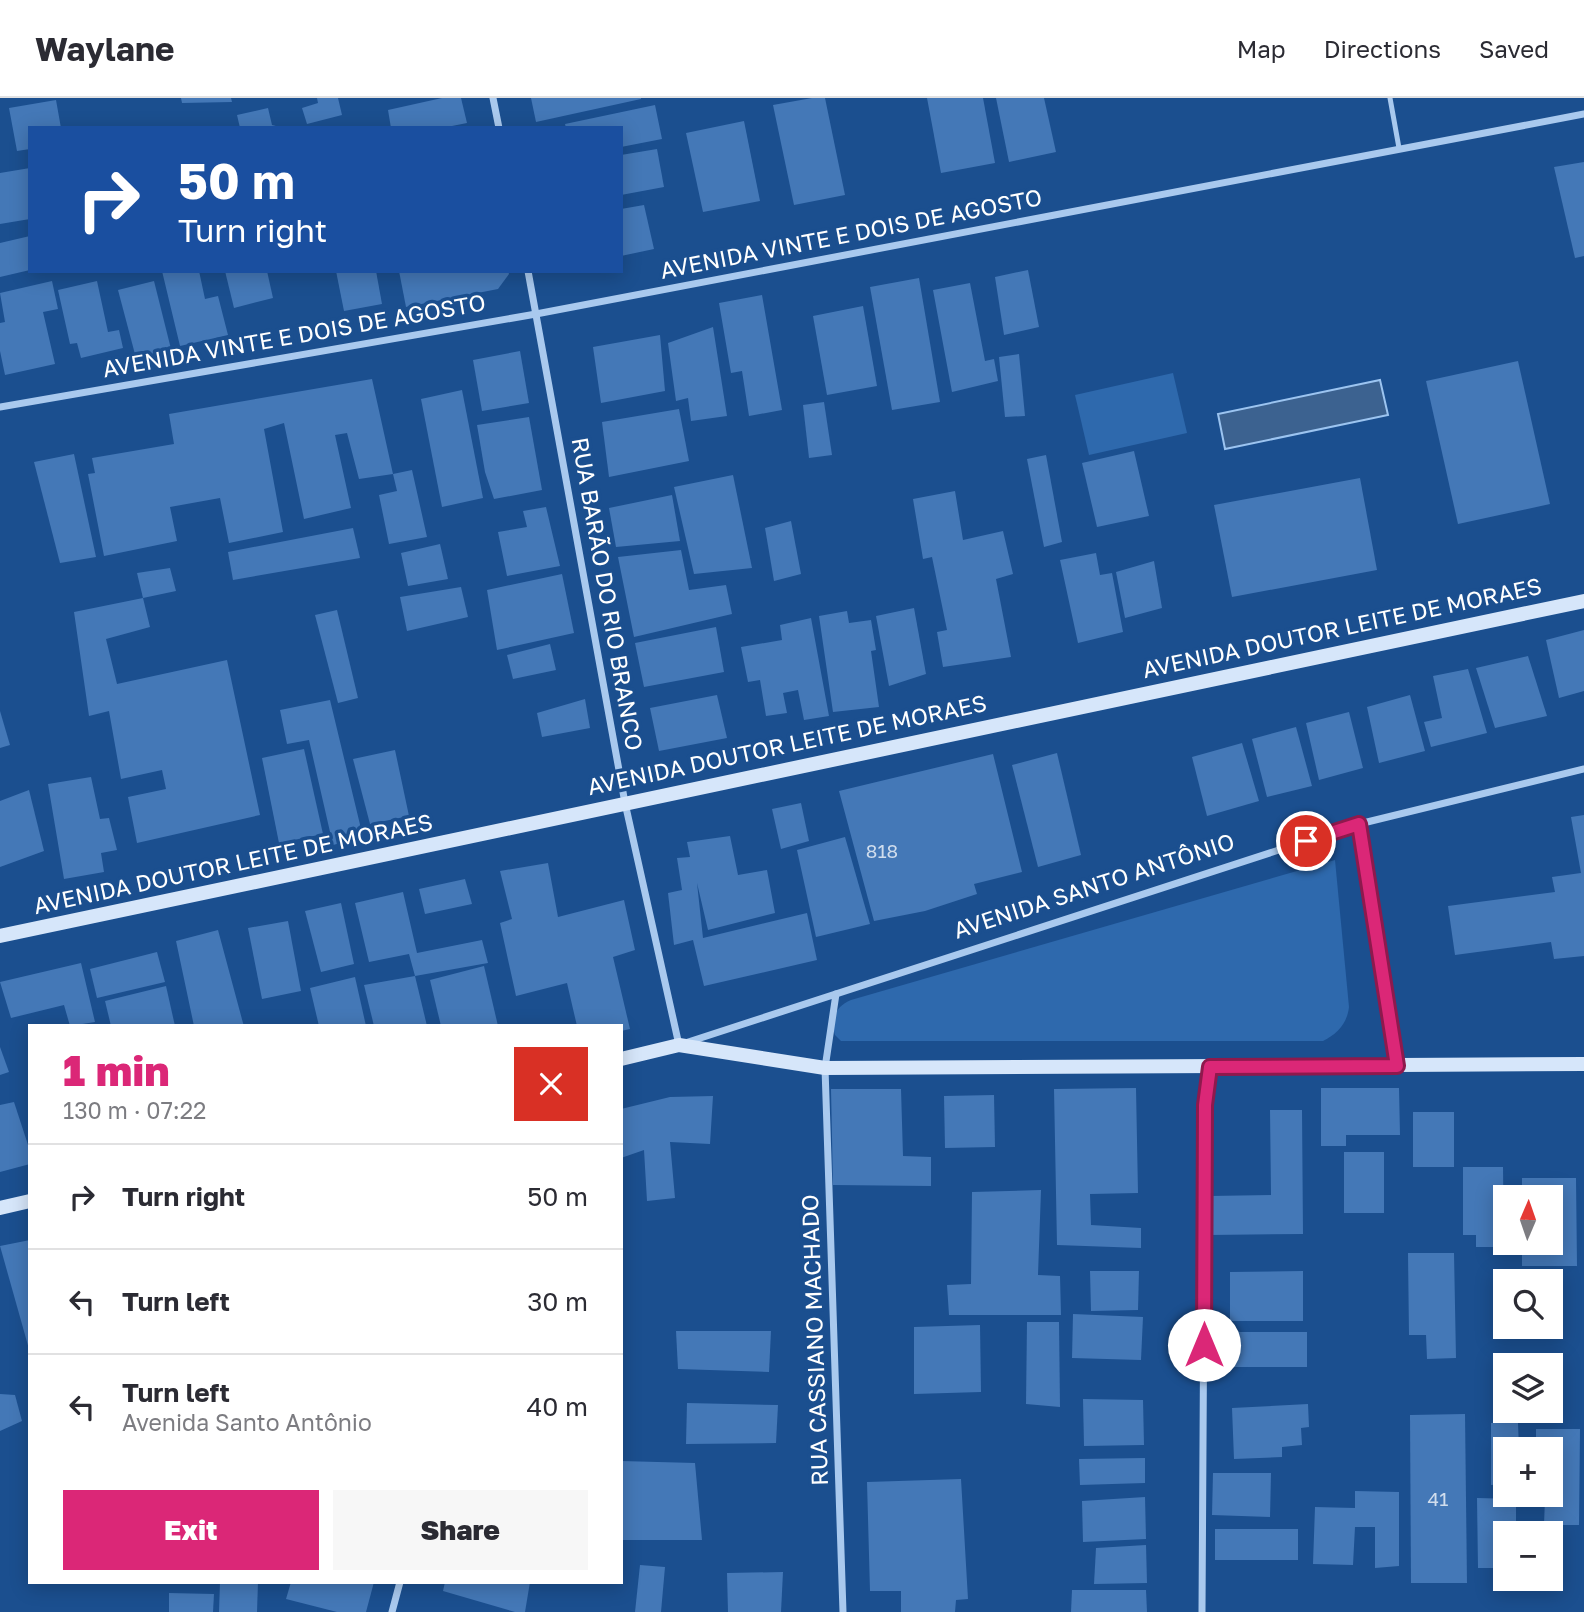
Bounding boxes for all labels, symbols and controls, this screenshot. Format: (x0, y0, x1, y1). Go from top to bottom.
text: Waylane (35, 29, 174, 68)
text: Map (1237, 34, 1286, 63)
text: Directions (1324, 34, 1441, 63)
text: Saved (1479, 34, 1549, 63)
text: 50 m (178, 151, 295, 210)
icon: right (63, 154, 154, 245)
street label: AVENIDA VINTE E DOIS DE AGOSTO (658, 182, 1044, 284)
text: Turn right (178, 211, 327, 249)
street label: AVENIDA VINTE E DOIS DE AGOSTO (100, 288, 488, 383)
street label: RUA BARÃO DO RIO BRANCO (567, 435, 649, 753)
street label: AVENIDA DOUTOR LEITE DE MORAES (1140, 571, 1544, 683)
street label: AVENIDA DOUTOR LEITE DE MORAES (585, 688, 989, 800)
street label: AVENIDA DOUTOR LEITE DE MORAES (31, 807, 435, 919)
pin (1276, 811, 1336, 871)
icon: arrive (1287, 822, 1325, 860)
street label: AVENIDA SANTO ANTÔNIO (950, 826, 1238, 944)
house number: 818 (866, 839, 898, 862)
text: 1 min (63, 1045, 170, 1095)
button: close (514, 1047, 588, 1121)
text: 130 m · 07:22 (63, 1096, 206, 1124)
icon: right (63, 1178, 101, 1216)
text: Turn right (122, 1181, 245, 1212)
text: 50 m (527, 1181, 588, 1212)
north arrow (1493, 1185, 1563, 1255)
map controls (1493, 1185, 1563, 1591)
street label: RUA CASSIANO MACHADO (795, 1194, 833, 1486)
button: search (1493, 1269, 1563, 1339)
icon: left (63, 1283, 101, 1321)
text: Turn left (122, 1286, 230, 1317)
text: 30 m (527, 1286, 588, 1317)
position arrow (1167, 1308, 1241, 1382)
button: layers (1493, 1353, 1563, 1423)
text: Turn left (122, 1377, 230, 1408)
icon: left (63, 1388, 101, 1426)
text: 40 m (527, 1391, 588, 1422)
text: Avenida Santo Antônio (122, 1408, 372, 1436)
button: + (1493, 1437, 1563, 1507)
house number: 41 (1428, 1487, 1448, 1510)
button: Exit (63, 1490, 319, 1570)
button: Share (333, 1490, 588, 1570)
button: − (1493, 1521, 1563, 1591)

